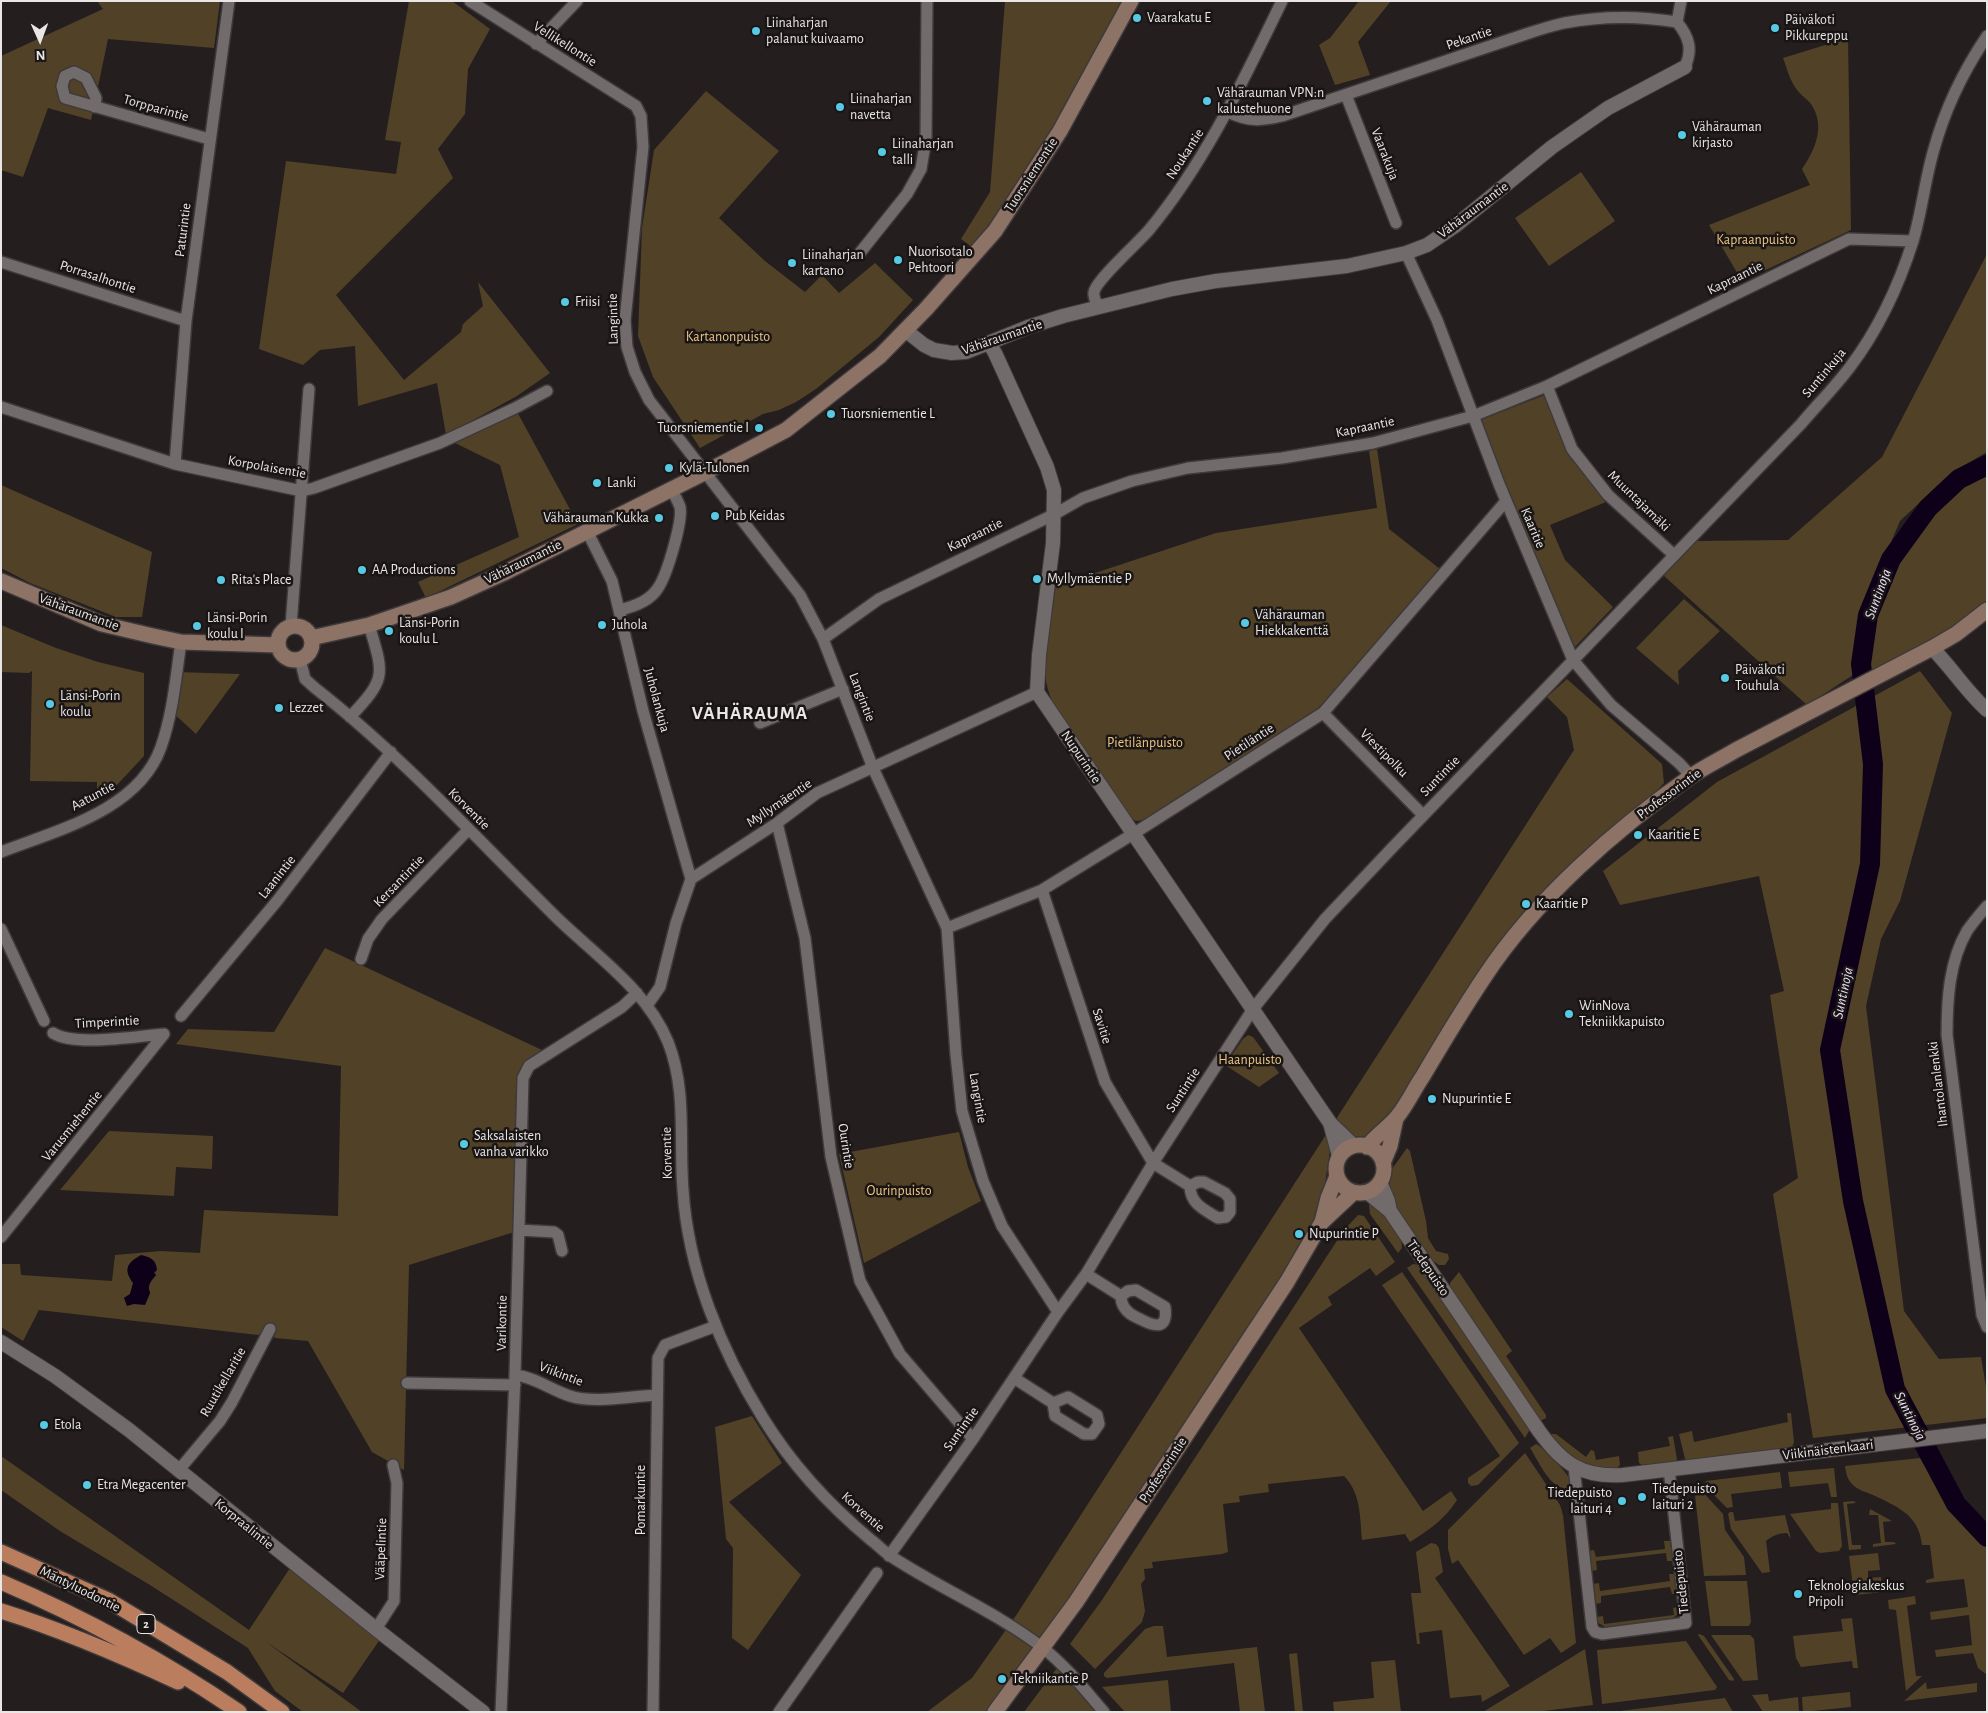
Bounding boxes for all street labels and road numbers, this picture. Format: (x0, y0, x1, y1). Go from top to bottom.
street label: Vellikellontie (530, 18, 600, 70)
street label: Pekantie (1444, 22, 1494, 54)
street label: Torpparintie (121, 91, 191, 125)
street label: Noukantie (1162, 125, 1208, 183)
street label: Vaarakuja (1367, 126, 1403, 182)
street label: Tuorsniementie (1001, 135, 1061, 215)
street label: Vähäraumantie (1434, 178, 1512, 242)
street label: Paturintie (171, 202, 195, 258)
street label: Porrasalhontie (58, 257, 138, 297)
street label: Kapraantie (1704, 257, 1766, 299)
street label: Langintie (604, 293, 622, 345)
street label: Vähäraumantie (959, 315, 1045, 359)
street label: Suntinkuja (1798, 345, 1850, 401)
street label: Kapraantie (1334, 413, 1396, 441)
street label: Korpolaisentie (227, 452, 307, 482)
street label: Muuntajamäki (1604, 467, 1674, 535)
street label: Kaaritie (1517, 505, 1549, 551)
street label: Kapraantie (944, 514, 1006, 556)
street label: Vähäraumantie (482, 536, 564, 588)
street label: Vähäraumantie (37, 590, 121, 634)
street label: Juholankuja (640, 666, 674, 734)
street label: Langintie (845, 670, 879, 724)
street label: Pietiläntie (1221, 720, 1277, 764)
street label: Viestipolku (1356, 725, 1412, 781)
street label: Nupurintie (1057, 727, 1105, 787)
street label: Suntintie (1417, 752, 1463, 800)
street label: Professorintie (1634, 765, 1704, 823)
street label: Myllymäentie (743, 775, 815, 831)
street label: Aatuntie (68, 777, 118, 815)
street label: Korventie (445, 785, 493, 833)
street label: Kersantintie (370, 851, 428, 911)
street label: Laanintie (255, 852, 299, 902)
street label: Savitie (1088, 1006, 1116, 1046)
street label: Timperintie (74, 1012, 140, 1032)
street label: Ihantolanlenkki (1924, 1040, 1952, 1128)
street label: Suntintie (1162, 1064, 1204, 1116)
street label: Langintie (965, 1071, 991, 1125)
street label: Varusmiehentie (38, 1087, 106, 1165)
street label: Ourintie (834, 1122, 858, 1170)
street label: Korventie (658, 1127, 676, 1179)
street label: Tiedepuisto (1403, 1237, 1453, 1299)
street label: Varikontie (493, 1295, 511, 1351)
street label: Ruutikellaritie (196, 1344, 250, 1420)
street label: Viikintie (537, 1358, 585, 1390)
street label: Suntintie (940, 1404, 982, 1454)
street label: Professorintie (1135, 1434, 1191, 1506)
street label: Viikinäistenkaari (1782, 1436, 1874, 1464)
street label: Pomarkuntie (633, 1465, 649, 1535)
street label: Korventie (838, 1488, 888, 1536)
street label: Korpraalintie (211, 1495, 277, 1553)
street label: Vääpelintie (372, 1518, 390, 1580)
street label: Tiedepuisto (1669, 1549, 1693, 1615)
street label: Mäntyluodontie (37, 1562, 123, 1616)
road number: 2 (137, 1615, 155, 1634)

